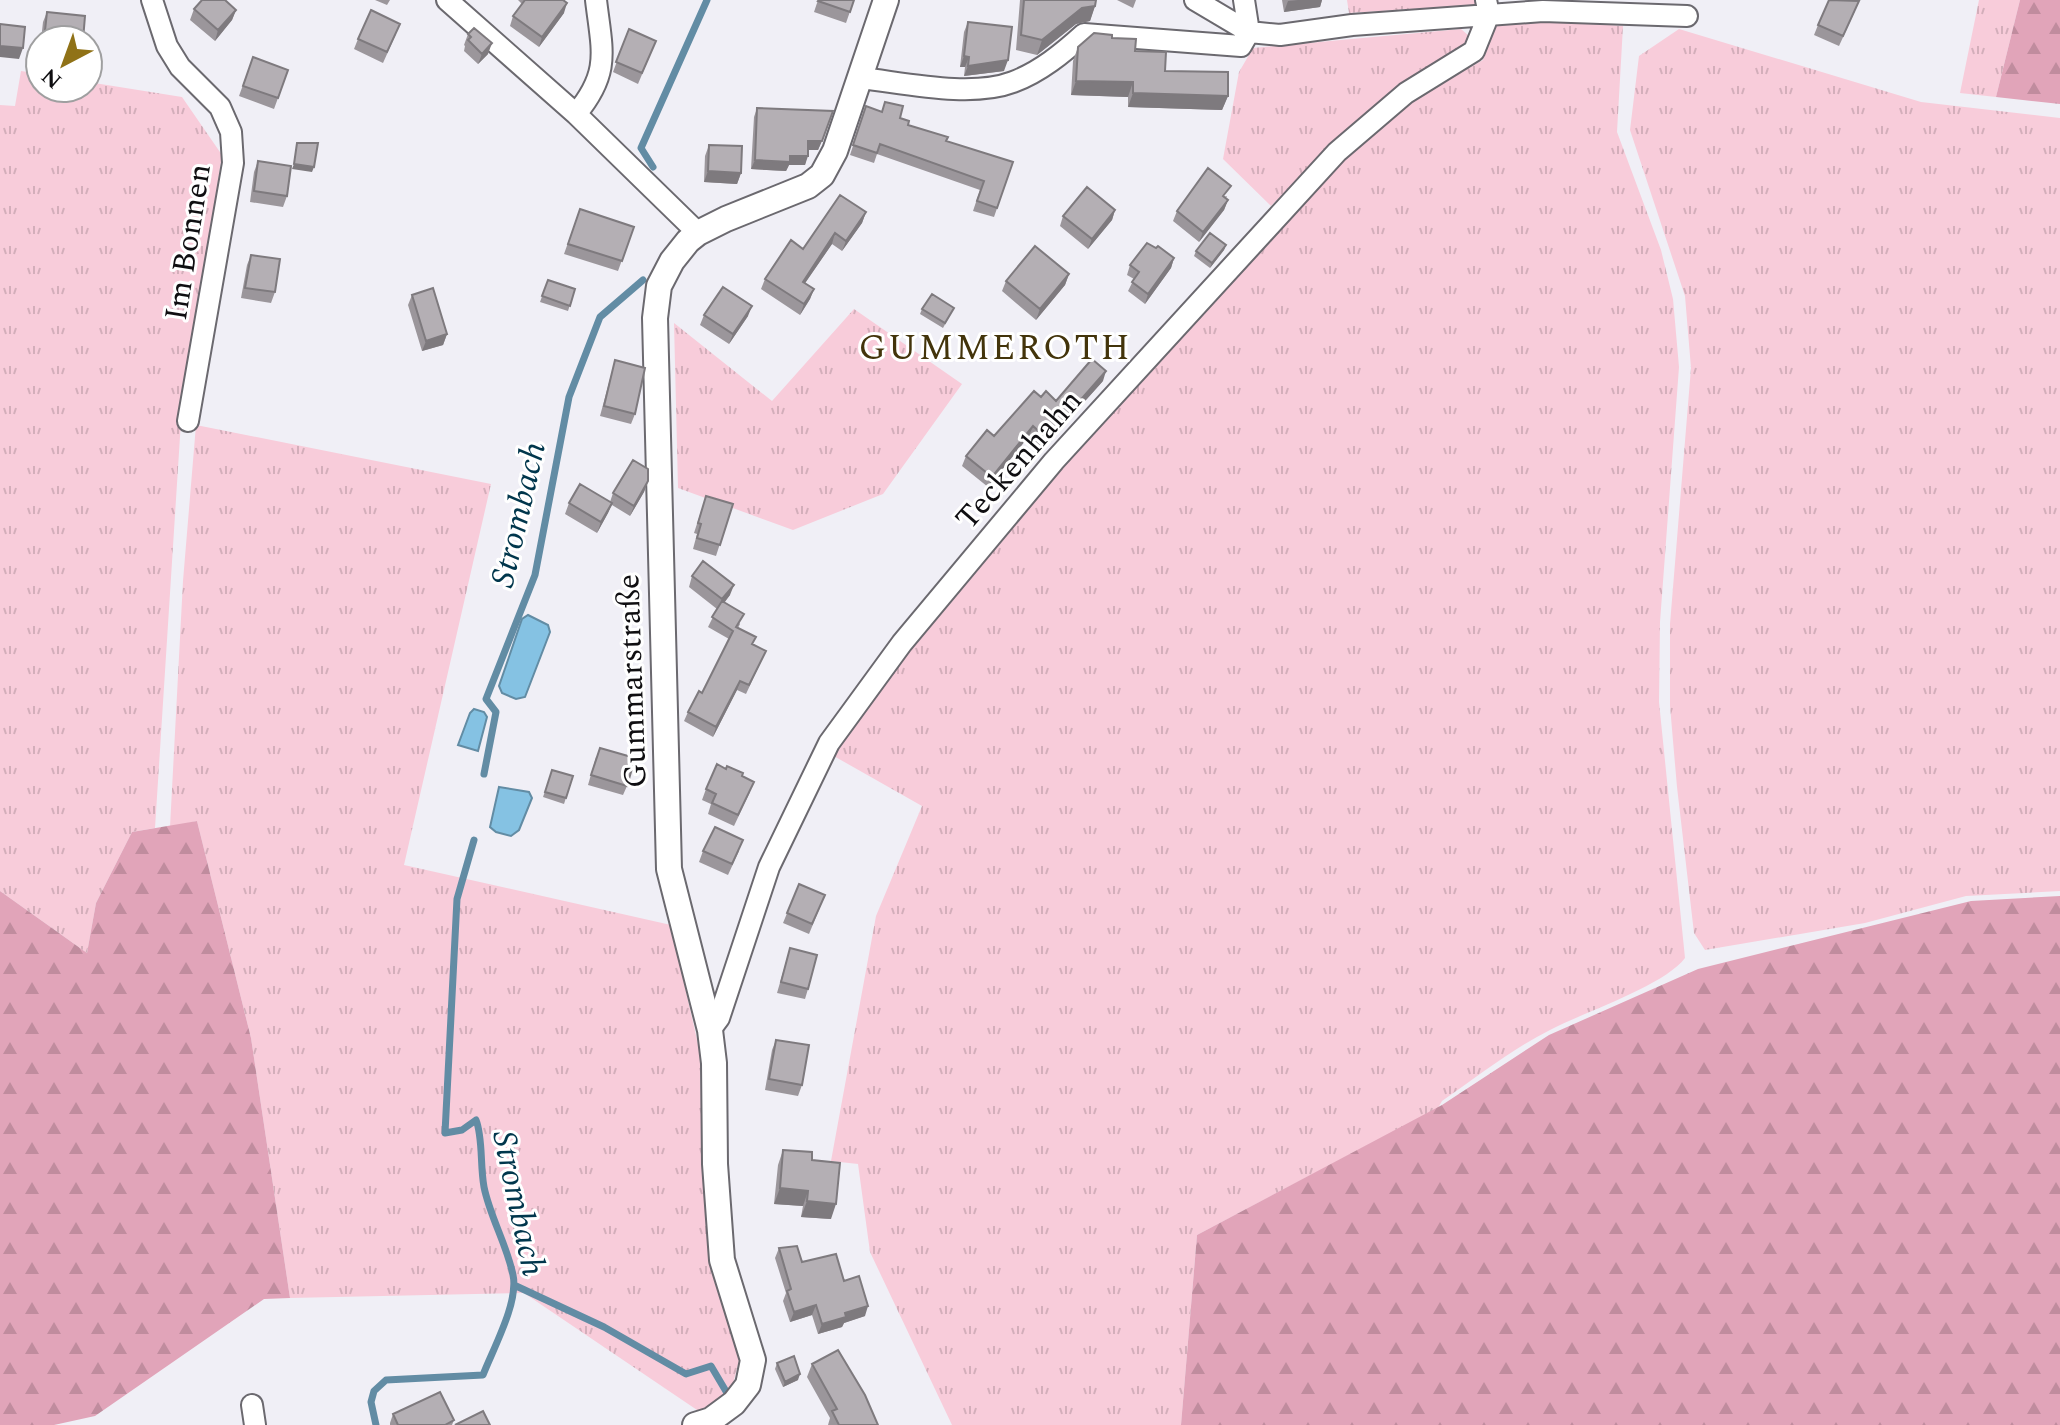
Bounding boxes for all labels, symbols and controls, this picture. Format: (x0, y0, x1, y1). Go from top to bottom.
north arrow (24, 24, 104, 104)
text: N (34, 60, 69, 96)
street label: Im Bonnen (152, 160, 225, 324)
district label: GUMMEROTH (858, 321, 1132, 376)
street label: Teckenhahn (944, 379, 1094, 541)
water label: Strombach (477, 437, 561, 592)
street label: Gummarstraße (604, 573, 661, 789)
water label: Strombach (477, 1126, 559, 1281)

